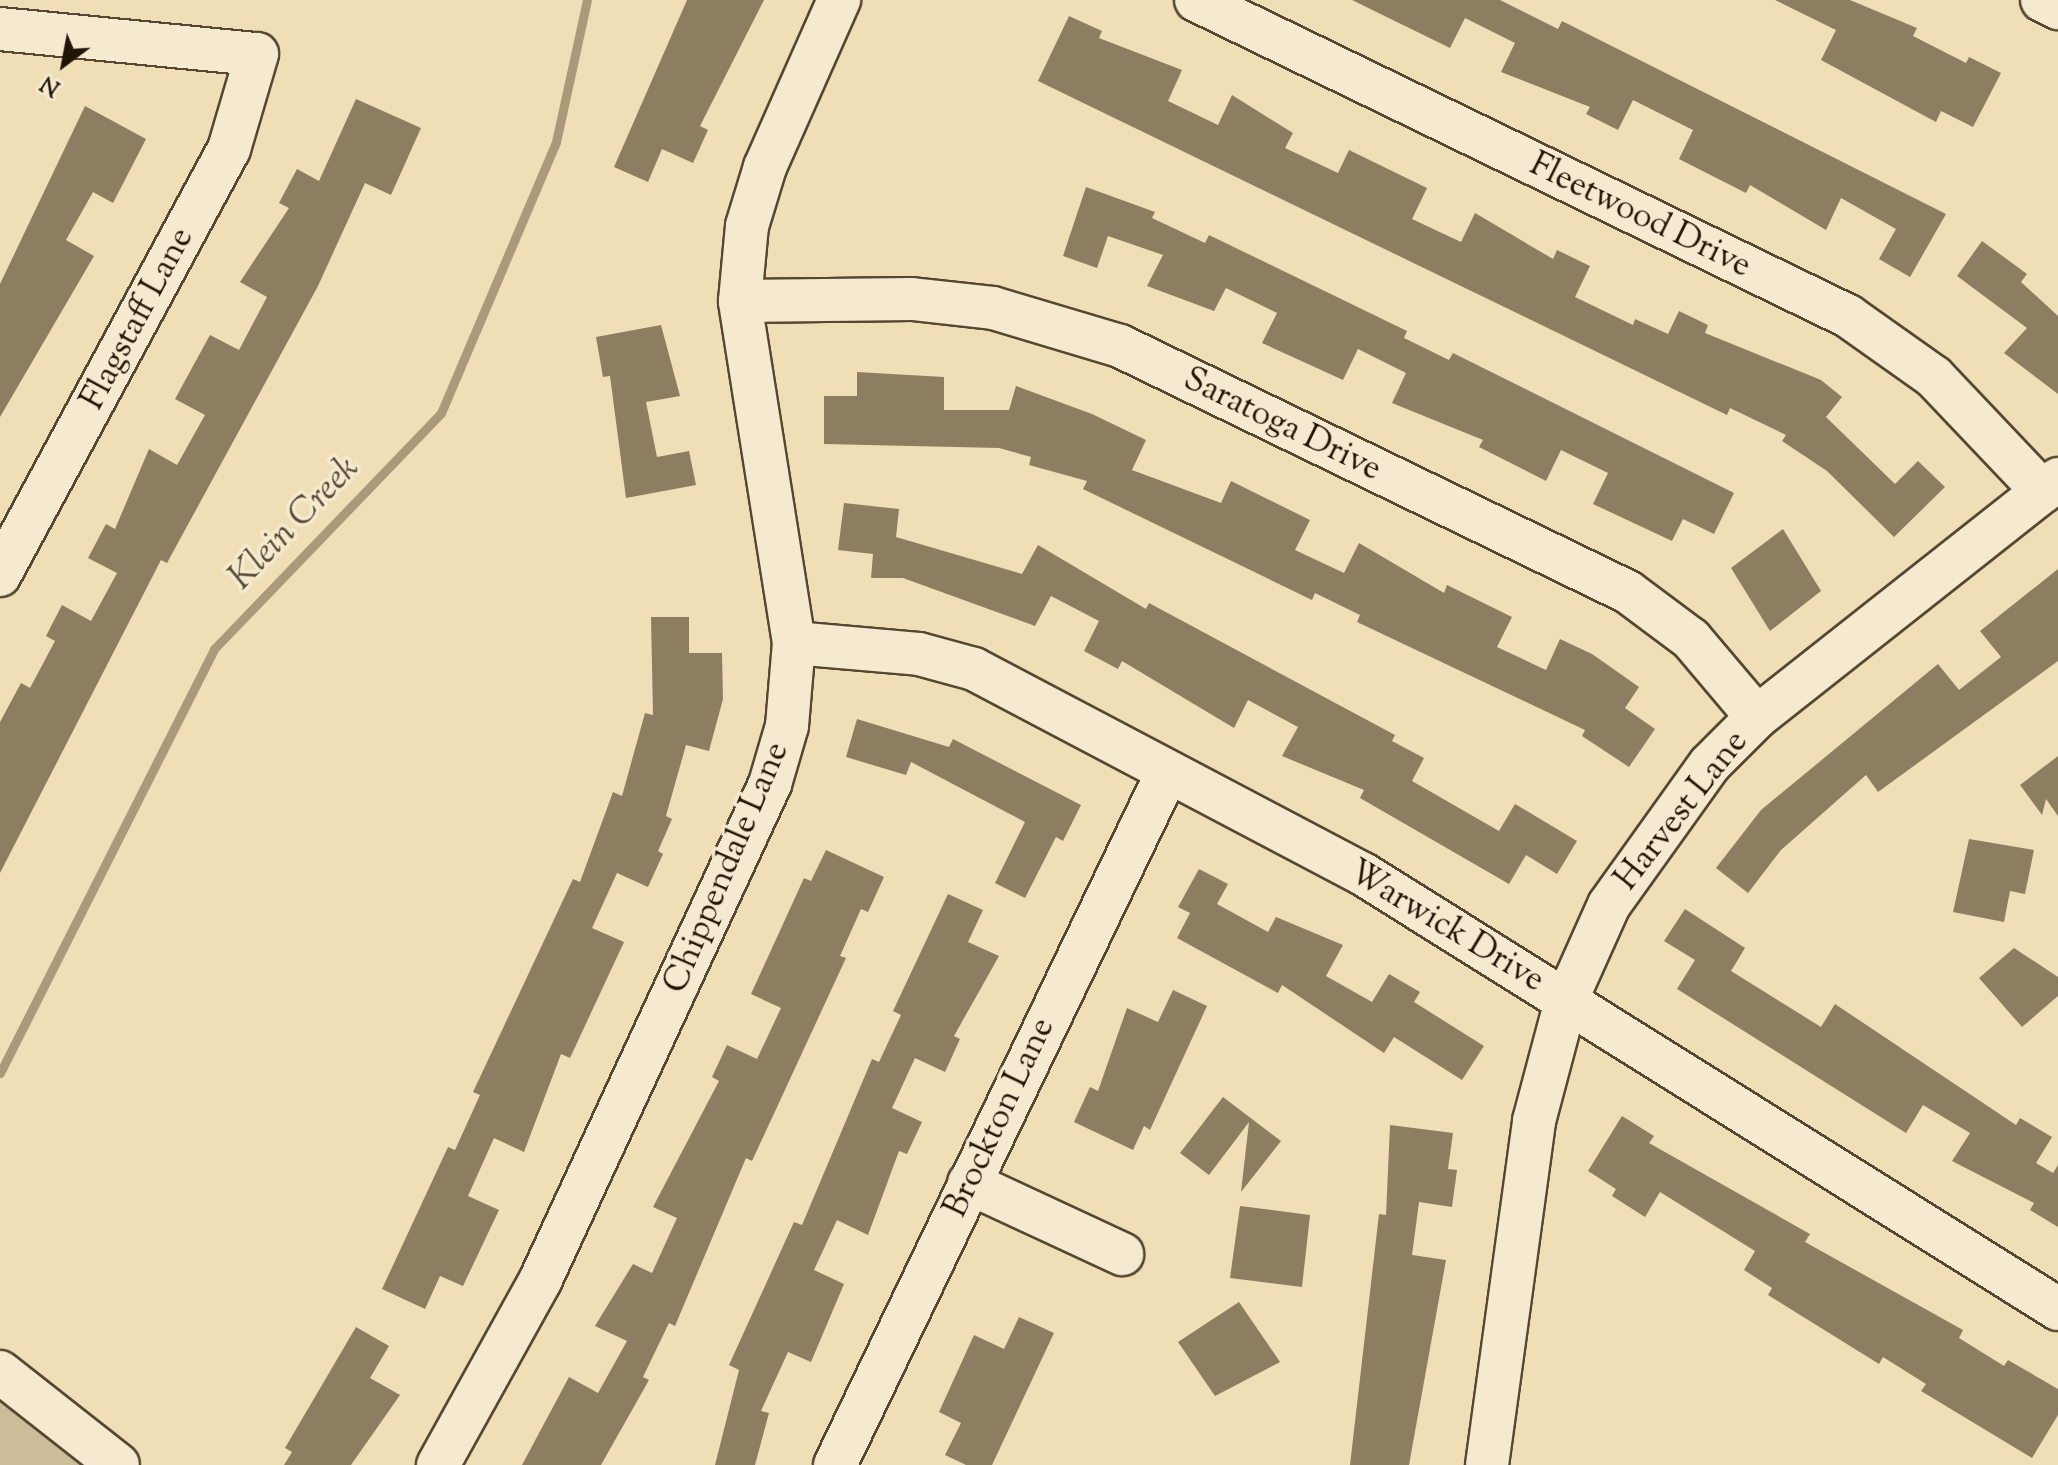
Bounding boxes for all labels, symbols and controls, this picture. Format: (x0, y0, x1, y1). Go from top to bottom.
north arrow (24, 24, 104, 104)
text: N (35, 66, 67, 103)
street label: Fleetwood Drive (1523, 145, 1757, 287)
street label: Flagstaff Lane (73, 221, 203, 417)
street label: Saratoga Drive (1176, 360, 1388, 490)
water label: Klein Creek (221, 448, 369, 600)
street label: Harvest Lane (1607, 723, 1757, 899)
street label: Chippendale Lane (656, 736, 798, 1000)
street label: Warwick Drive (1341, 852, 1551, 1002)
street label: Brockton Lane (936, 1012, 1064, 1224)

